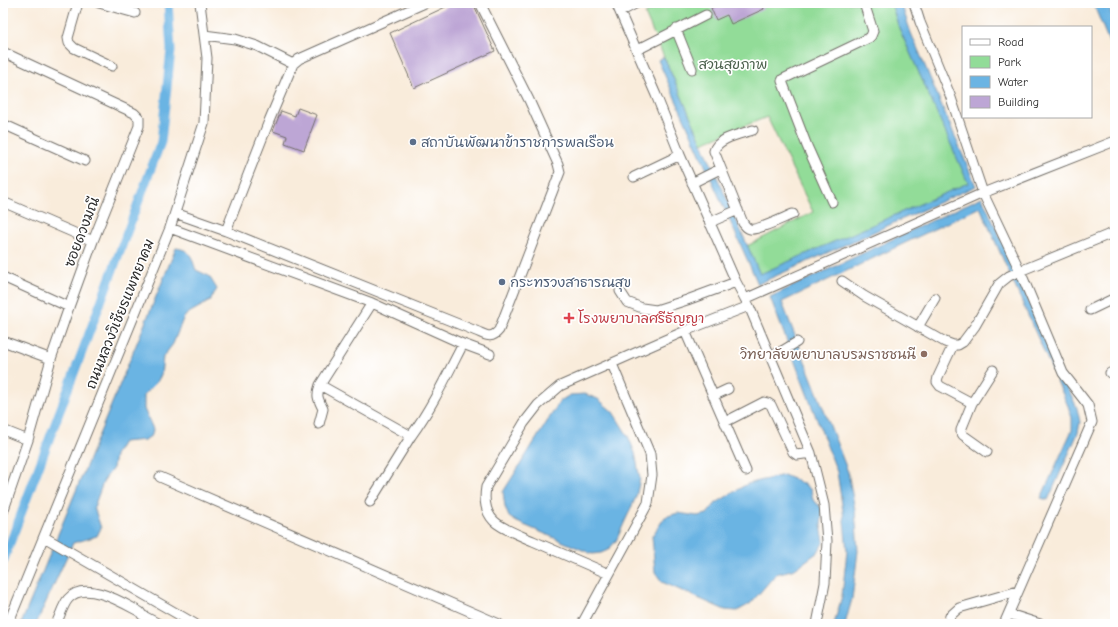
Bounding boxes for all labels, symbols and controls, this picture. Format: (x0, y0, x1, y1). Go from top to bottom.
legend (962, 26, 1092, 118)
text: Road (998, 35, 1024, 49)
text: Park (998, 55, 1021, 69)
park label: สวนสุขภาพ (699, 56, 767, 74)
text: Water (998, 75, 1028, 89)
text: Building (998, 95, 1039, 109)
place label: สถาบันพัฒนาข้าราชการพลเรือน (421, 134, 614, 151)
marker: สถาบันพัฒนาข้าราชการพลเรือน (408, 137, 418, 147)
street label: ซอยดวงมณี (61, 194, 103, 270)
street label: ถนนหลวงวิเชียรแพทยาคม (82, 236, 158, 392)
place label: กระทรวงสาธารณสุข (510, 274, 631, 292)
marker: กระทรวงสาธารณสุข (497, 277, 507, 287)
place label: โรงพยาบาลศรีธัญญา (578, 309, 704, 327)
marker: โรงพยาบาลศรีธัญญา (563, 312, 575, 324)
place label: วิทยาลัยพยาบาลบรมราชชนนี (740, 346, 917, 363)
marker: วิทยาลัยพยาบาลบรมราชชนนี (919, 349, 929, 359)

